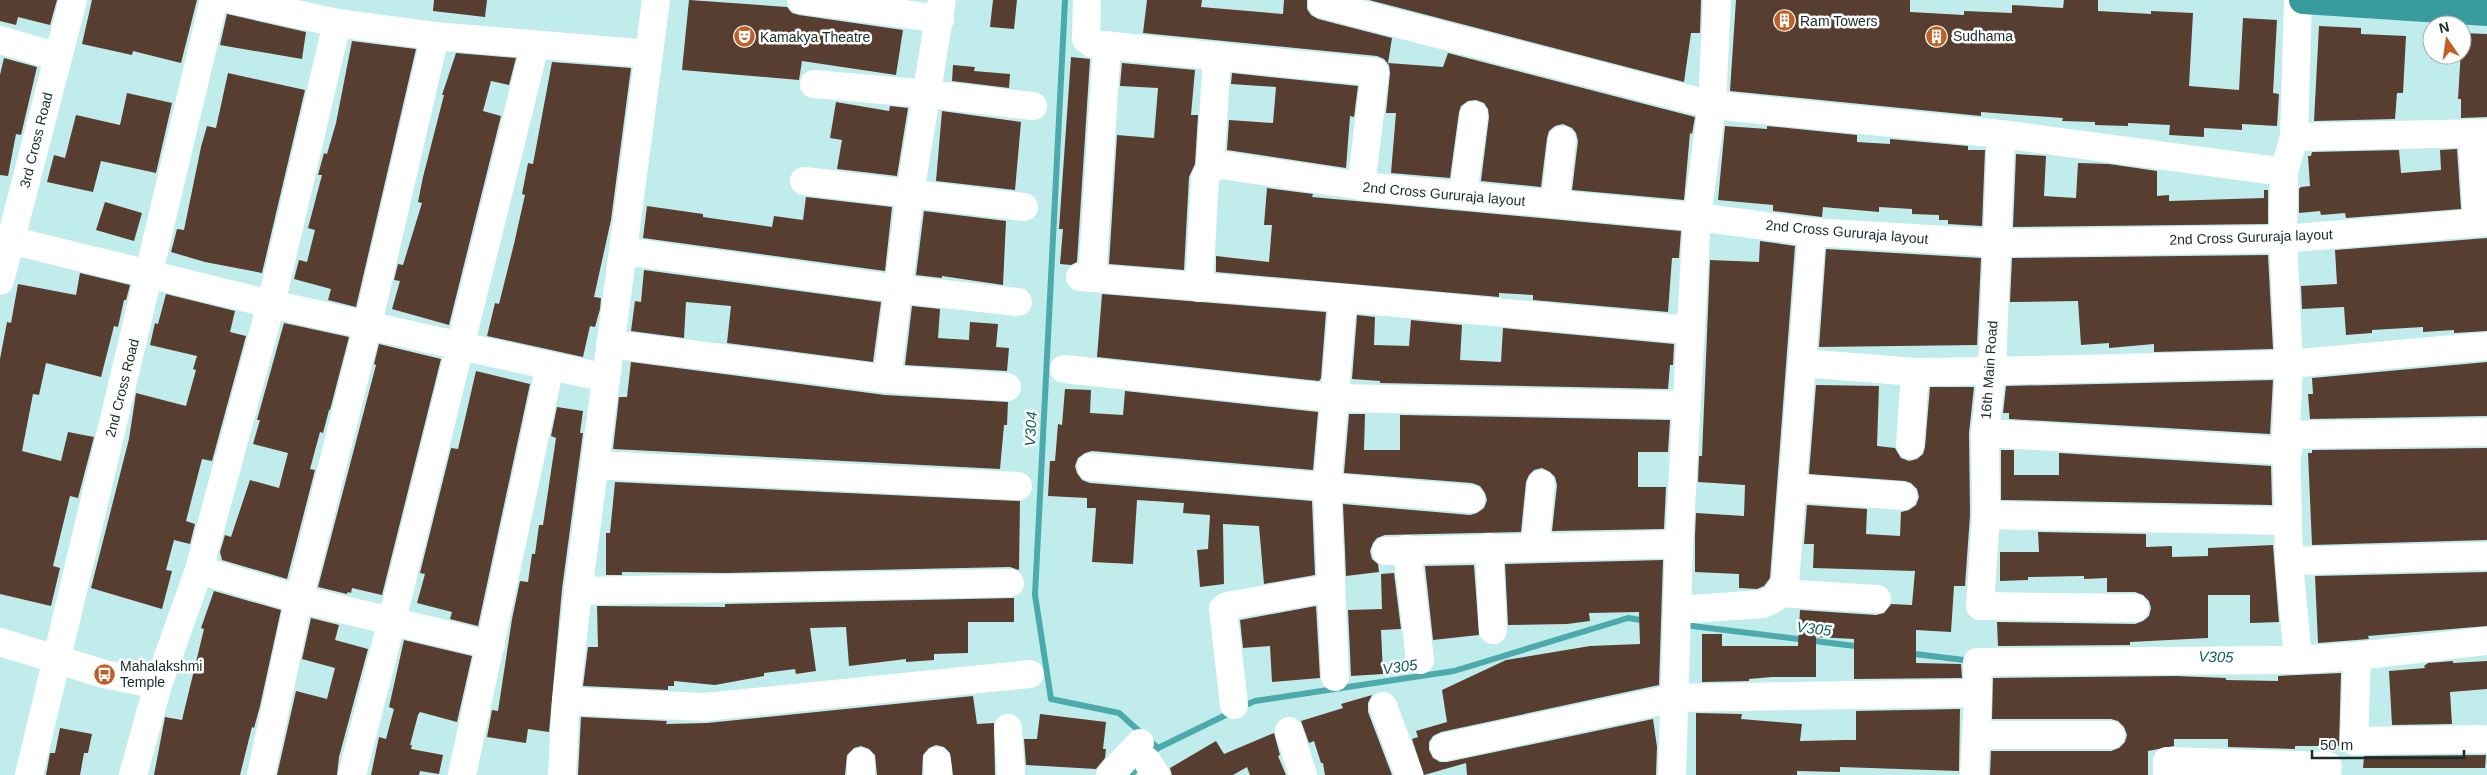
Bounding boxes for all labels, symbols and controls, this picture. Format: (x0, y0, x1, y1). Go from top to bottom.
building icon: Ram Towers (1772, 9, 1796, 33)
place label: Ram Towers (1800, 13, 1878, 29)
north arrow (2422, 15, 2472, 65)
text: N (2437, 18, 2451, 36)
building icon: Sudhama (1925, 24, 1949, 48)
theatre icon: Kamakya Theatre (732, 25, 756, 49)
place label: Sudhama (1953, 28, 2013, 44)
place label: Kamakya Theatre (760, 29, 870, 45)
street label: 3rd Cross Road (16, 90, 56, 190)
street label: 2nd Cross Gururaja layout (1362, 179, 1526, 209)
street label: 2nd Cross Gururaja layout (1765, 217, 1929, 247)
street label: 2nd Cross Gururaja layout (2169, 226, 2333, 248)
street label: 16th Main Road (1978, 320, 2000, 420)
street label: 2nd Cross Road (102, 337, 142, 439)
water label: V304 (1021, 411, 1040, 447)
water label: V305 (1796, 618, 1833, 639)
water label: V305 (2198, 647, 2234, 666)
water label: V305 (1381, 656, 1419, 677)
place label: Mahalakshmi Temple (120, 658, 202, 690)
bus stop icon: Mahalakshmi Temple (92, 662, 116, 686)
scale bar (2312, 728, 2464, 760)
text: 50 m (2320, 736, 2353, 753)

